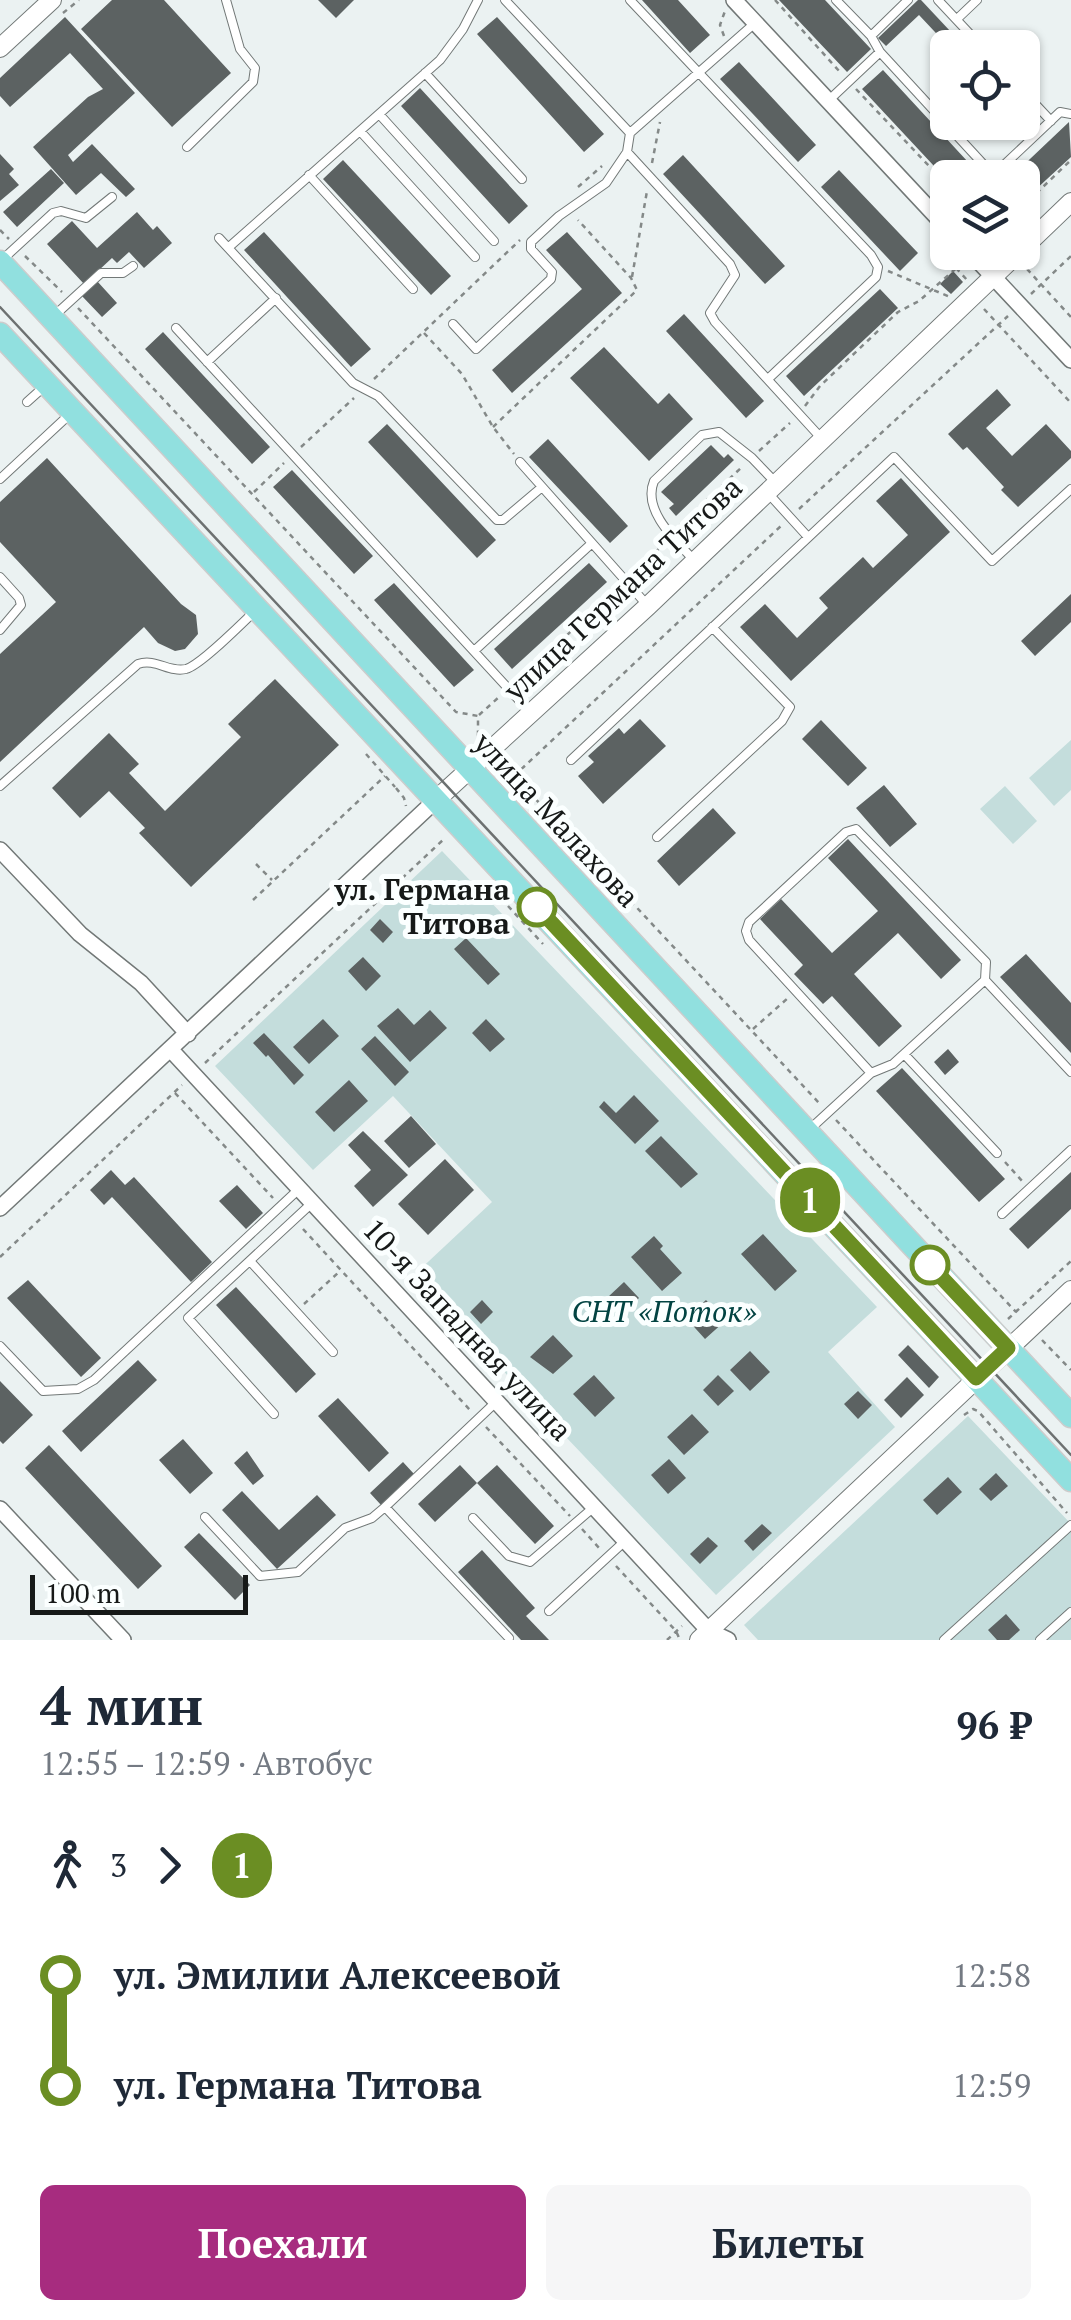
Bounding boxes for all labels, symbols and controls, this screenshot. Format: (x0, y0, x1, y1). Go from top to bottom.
map controls (930, 30, 1040, 270)
button: locate (930, 30, 1040, 140)
button: layers (930, 160, 1040, 270)
street label: улица Германа Титова (494, 467, 750, 710)
street label: улица Малахова (465, 723, 648, 915)
place label: ул. Германа Титова (334, 869, 510, 943)
marker: ул. Германа Титова (518, 888, 556, 926)
line badge: 1 (778, 1168, 842, 1232)
text: 1 (800, 1177, 820, 1223)
street label: 10-я Западная улица (354, 1210, 581, 1449)
unlabelled marker (911, 1246, 949, 1284)
park label: СНТ «Поток» (571, 1291, 757, 1331)
scale bar (30, 1570, 248, 1614)
text: 100 m (45, 1574, 121, 1611)
text: 4 мин (40, 1668, 203, 1741)
text: 96 ₽ (956, 1700, 1031, 1750)
text: 12:55 – 12:59 · Автобус (40, 1742, 373, 1784)
icon: walk (40, 1838, 95, 1893)
icon: forward (142, 1838, 197, 1893)
text: 1 (232, 1842, 252, 1888)
text: 3 (110, 1844, 127, 1886)
text: ул. Эмилии Алексеевой (114, 1950, 561, 2000)
text: 12:58 (952, 1954, 1031, 1996)
text: ул. Германа Титова (114, 2060, 482, 2110)
text: 12:59 (952, 2064, 1031, 2106)
button: Поехали (40, 2185, 526, 2300)
button: Билеты (546, 2185, 1031, 2300)

